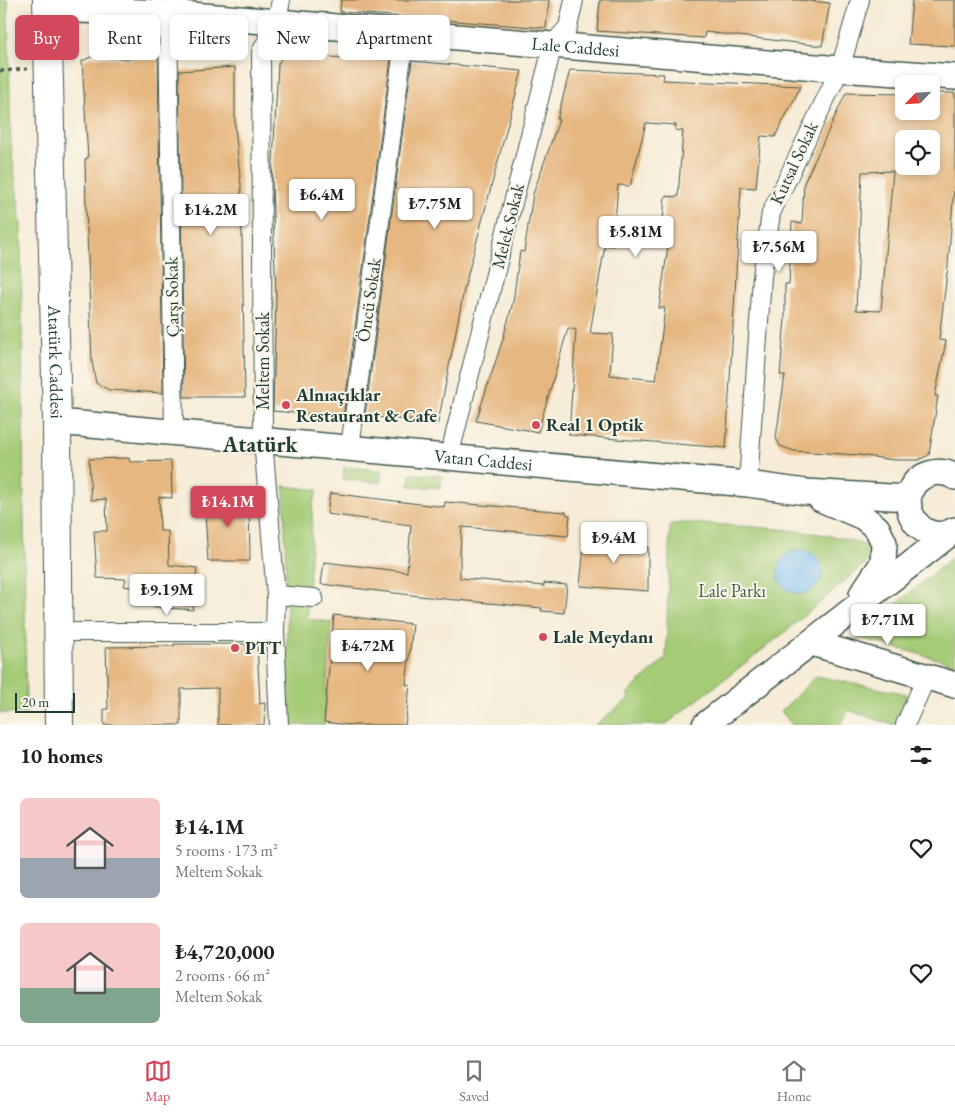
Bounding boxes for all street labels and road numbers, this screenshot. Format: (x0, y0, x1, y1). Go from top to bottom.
street label: Lale Caddesi (531, 31, 621, 62)
street label: Kutsal Sokak (764, 117, 823, 208)
street label: Melek Sokak (486, 180, 529, 271)
street label: Çarşı Sokak (159, 256, 184, 338)
street label: Öncü Sokak (351, 256, 386, 343)
street label: Atatürk Caddesi (43, 304, 69, 420)
street label: Meltem Sokak (251, 311, 274, 410)
street label: Vatan Caddesi (433, 444, 534, 476)

